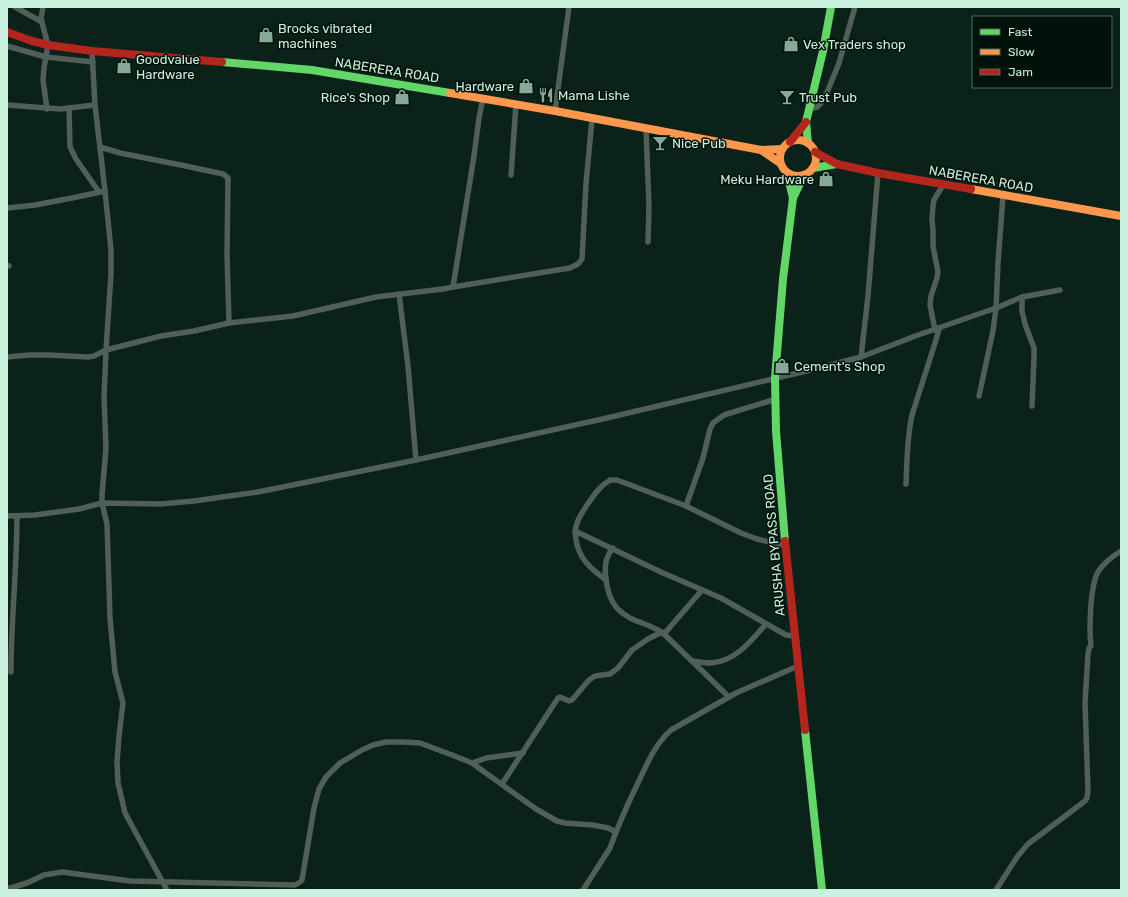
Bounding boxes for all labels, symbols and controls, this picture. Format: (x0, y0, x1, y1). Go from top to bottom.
legend (972, 16, 1112, 88)
place label: Brocks vibrated machines (278, 21, 372, 51)
text: Fast (1008, 25, 1032, 39)
shop icon: Brocks vibrated machines (257, 26, 275, 44)
shop icon: Vex Traders shop (782, 35, 800, 53)
place label: Vex Traders shop (803, 37, 906, 52)
text: Slow (1008, 45, 1035, 59)
place label: Goodvalue Hardware (136, 52, 200, 82)
street label: NABERERA ROAD (334, 54, 440, 86)
shop icon: Goodvalue Hardware (115, 57, 133, 75)
text: Jam (1008, 65, 1033, 79)
shop icon: Hardware (517, 77, 535, 95)
place label: Hardware (456, 79, 514, 94)
restaurant icon: Mama Lishe (537, 86, 555, 104)
shop icon: Rice's Shop (393, 88, 411, 106)
place label: Mama Lishe (558, 88, 630, 103)
bar icon: Trust Pub (778, 88, 796, 106)
place label: Rice's Shop (321, 90, 390, 105)
place label: Trust Pub (799, 90, 857, 105)
bar icon: Nice Pub (651, 134, 669, 152)
place label: Nice Pub (672, 136, 726, 151)
street label: NABERERA ROAD (928, 162, 1034, 196)
shop icon: Meku Hardware (817, 170, 835, 188)
place label: Meku Hardware (720, 172, 814, 187)
shop icon: Cement's Shop (773, 357, 791, 375)
place label: Cement's Shop (794, 359, 885, 374)
street label: ARUSHA BYPASS ROAD (760, 473, 788, 617)

